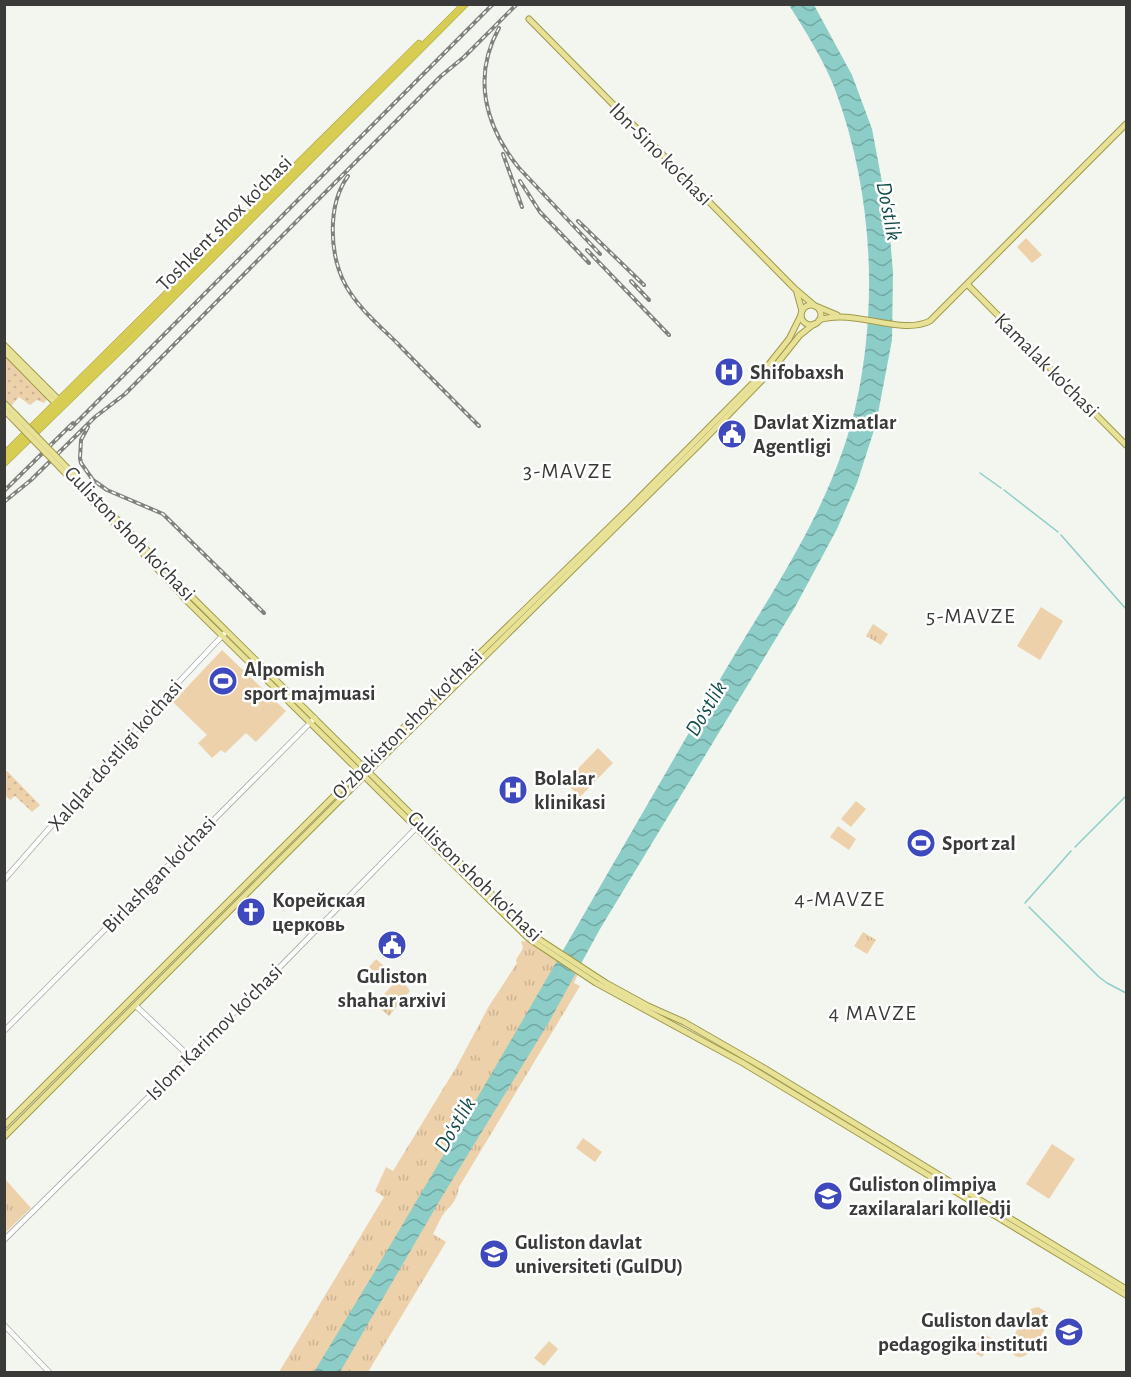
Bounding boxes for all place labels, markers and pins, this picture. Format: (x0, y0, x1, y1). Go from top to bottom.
hospital icon: Shifobaxsh (713, 356, 745, 388)
place label: Shifobaxsh (750, 362, 844, 383)
place label: Davlat Xizmatlar Agentligi (753, 412, 897, 457)
public building icon: Davlat Xizmatlar Agentligi (716, 418, 748, 450)
place label: Alpomish sport majmuasi (244, 659, 375, 704)
sports icon: Alpomish sport majmuasi (207, 665, 239, 697)
place label: Bolalar klinikasi (534, 768, 606, 813)
hospital icon: Bolalar klinikasi (497, 774, 529, 806)
sports icon: Sport zal (905, 827, 937, 859)
place label: Sport zal (942, 833, 1016, 854)
place label: Корейская церковь (272, 890, 366, 935)
church icon: Корейская церковь (235, 896, 267, 928)
public building icon: Guliston shahar arxivi (376, 929, 408, 961)
place label: Guliston shahar arxivi (338, 966, 446, 1011)
place label: Guliston olimpiya zaxilaralari kolledji (849, 1174, 1011, 1219)
school or university icon: Guliston olimpiya zaxilaralari kolledji (812, 1180, 844, 1212)
place label: Guliston davlat universiteti (GulDU) (515, 1232, 683, 1277)
school or university icon: Guliston davlat universiteti (GulDU) (478, 1238, 510, 1270)
place label: Guliston davlat pedagogika instituti (878, 1310, 1048, 1355)
school or university icon: Guliston davlat pedagogika instituti (1053, 1316, 1085, 1348)

